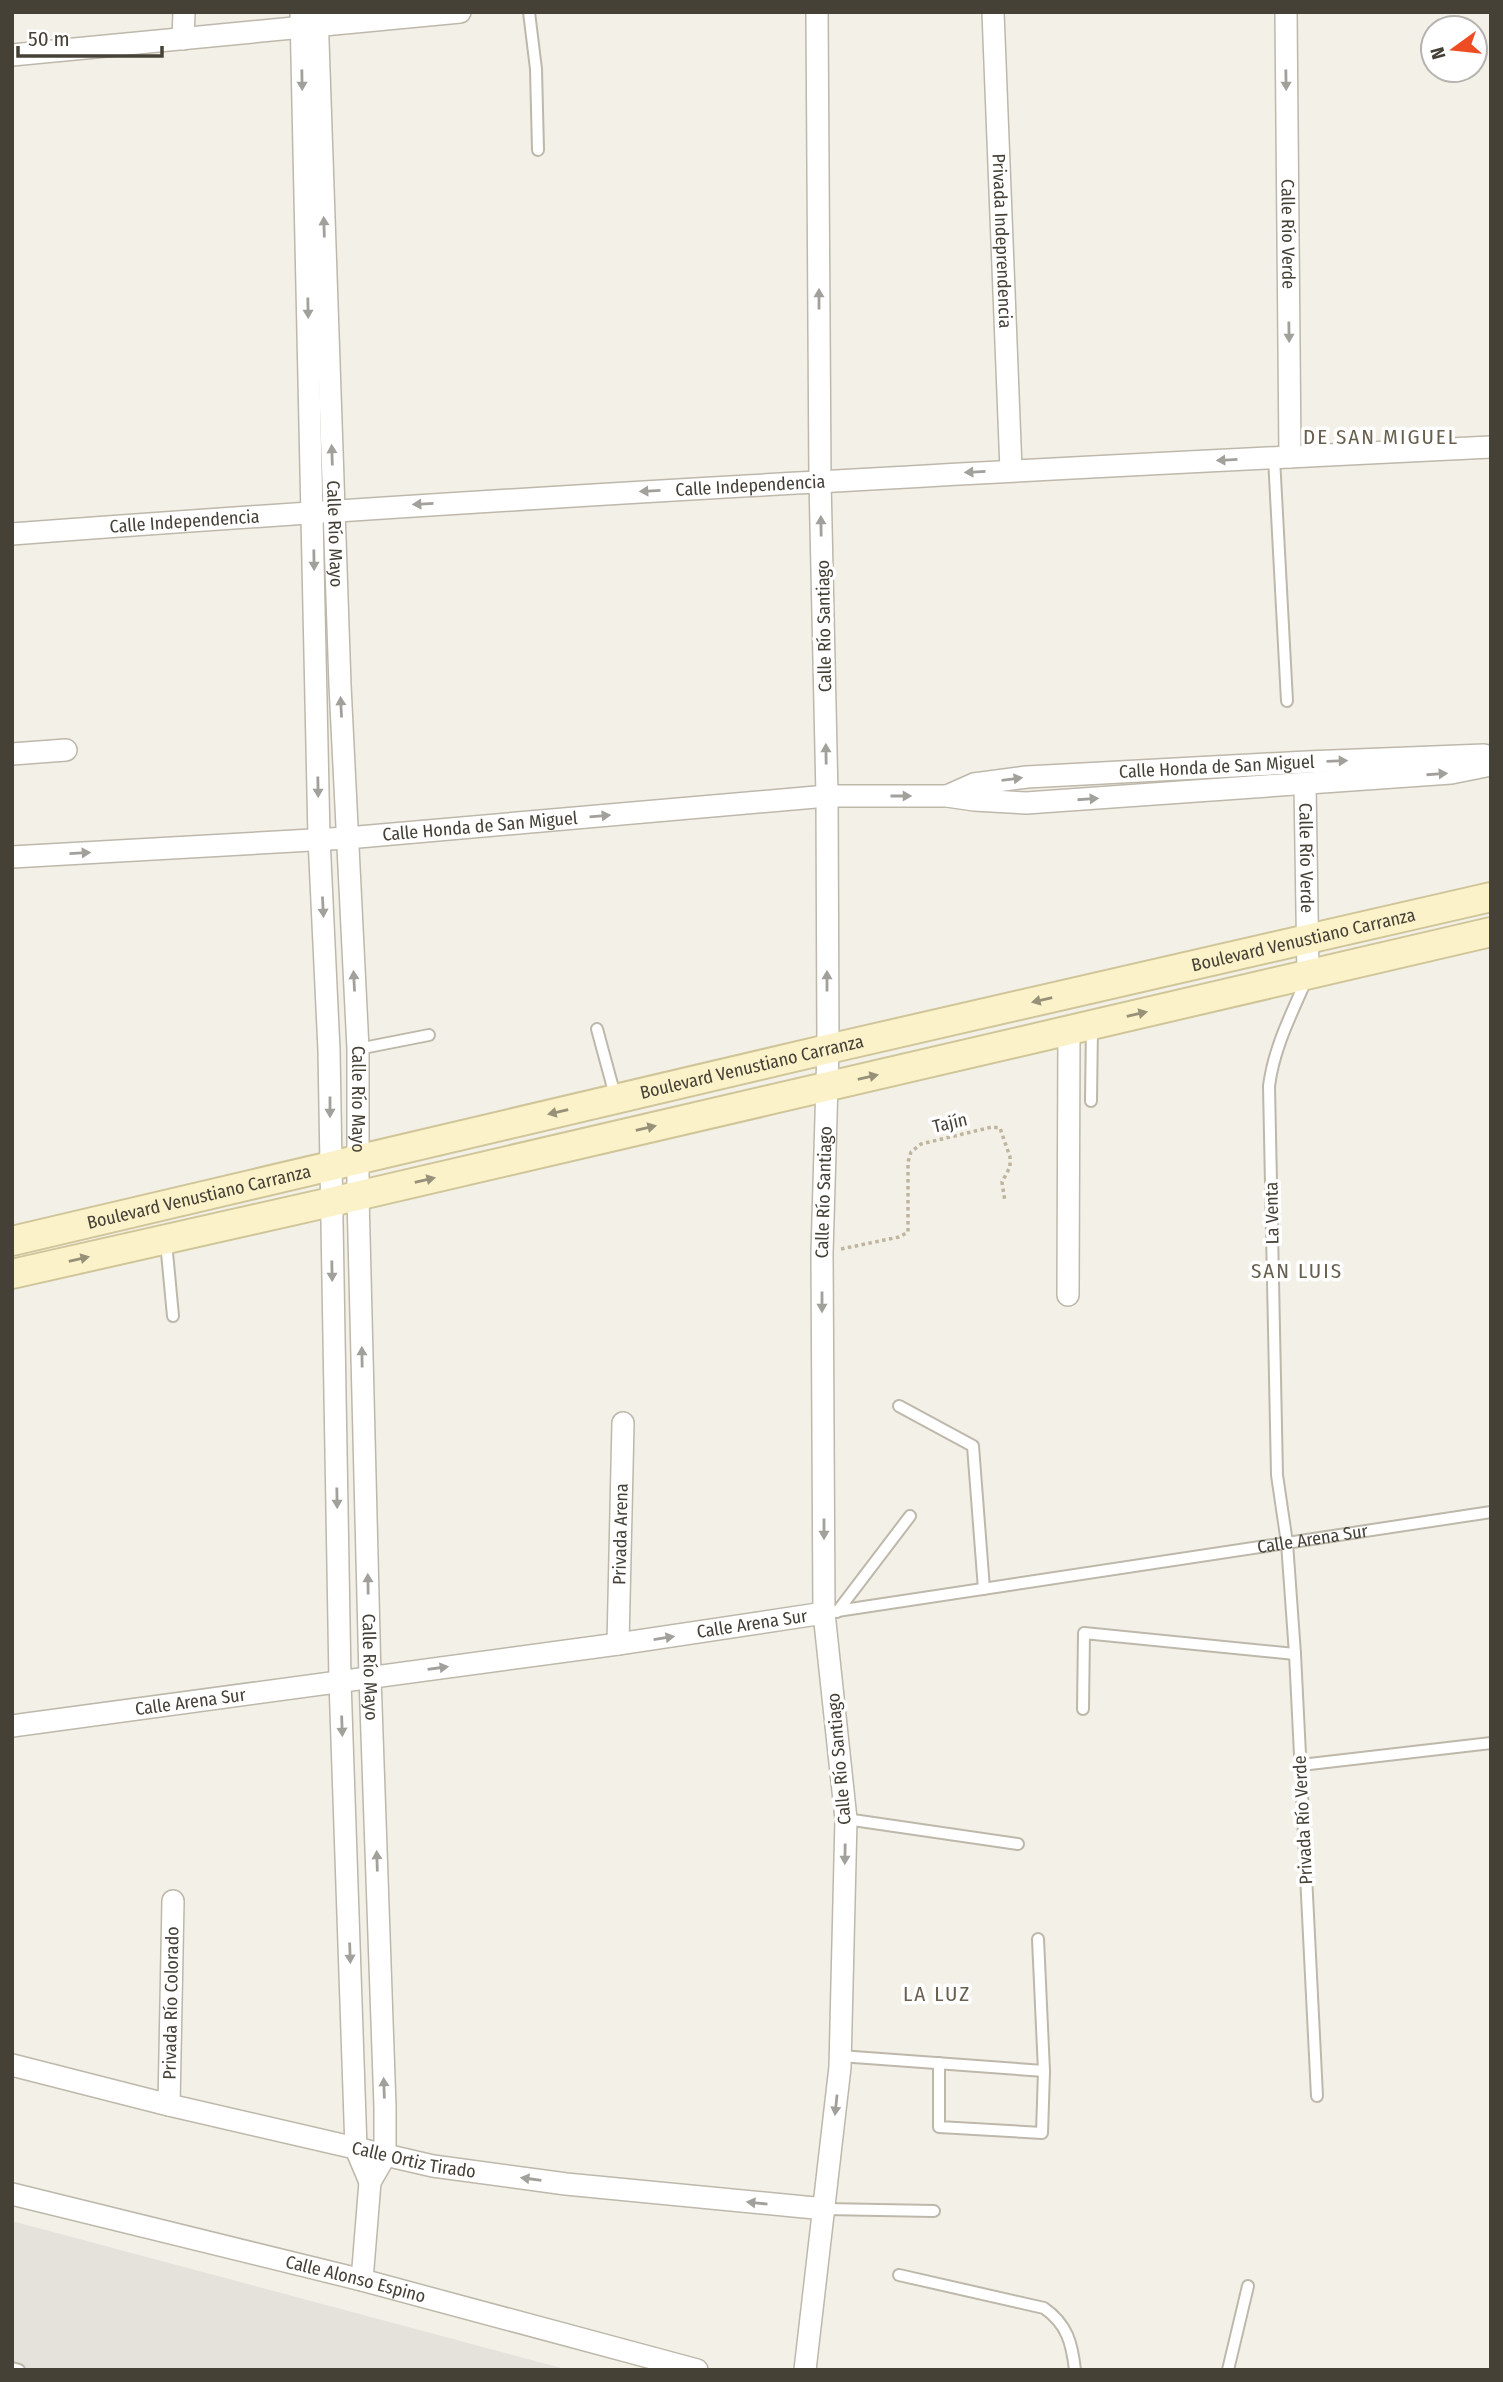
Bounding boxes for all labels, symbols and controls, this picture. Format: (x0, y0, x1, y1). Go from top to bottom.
scale bar (18, 14, 161, 58)
north arrow (1419, 14, 1489, 84)
text: 50 m (28, 26, 70, 52)
text: N (1425, 45, 1451, 62)
one-way arrow (296, 70, 308, 92)
one-way arrow (1280, 70, 1292, 92)
street label: Privada Indeprendencia (988, 153, 1016, 329)
street label: Calle Río Verde (1277, 179, 1299, 289)
one-way arrow (318, 216, 330, 238)
one-way arrow (813, 287, 825, 309)
one-way arrow (302, 297, 313, 319)
one-way arrow (1283, 322, 1295, 344)
district label: DE SAN MIGUEL (1303, 424, 1459, 450)
one-way arrow (326, 443, 337, 465)
one-way arrow (1216, 454, 1238, 465)
one-way arrow (964, 467, 986, 478)
street label: Calle Independencia (675, 470, 826, 501)
street label: Calle Río Mayo (322, 480, 348, 588)
one-way arrow (639, 485, 661, 496)
one-way arrow (412, 499, 434, 510)
street label: Calle Independencia (109, 505, 260, 538)
one-way arrow (816, 515, 827, 537)
one-way arrow (308, 549, 319, 571)
street label: Calle Río Santiago (812, 560, 836, 692)
one-way arrow (335, 695, 346, 717)
one-way arrow (821, 742, 832, 764)
street label: Calle Honda de San Miguel (1118, 751, 1315, 783)
one-way arrow (1327, 755, 1349, 766)
one-way arrow (1427, 768, 1449, 779)
one-way arrow (1002, 773, 1024, 784)
one-way arrow (313, 777, 324, 799)
one-way arrow (890, 790, 912, 802)
one-way arrow (1077, 794, 1099, 805)
street label: Calle Río Verde (1294, 803, 1318, 913)
street label: Calle Honda de San Miguel (381, 807, 579, 846)
one-way arrow (590, 810, 612, 821)
one-way arrow (70, 847, 92, 858)
one-way arrow (317, 896, 328, 918)
street label: Boulevard Venustiano Carranza (1189, 904, 1418, 976)
one-way arrow (349, 969, 360, 991)
one-way arrow (821, 970, 833, 992)
one-way arrow (1031, 994, 1053, 1005)
one-way arrow (1126, 1008, 1148, 1019)
street label: Boulevard Venustiano Carranza (638, 1030, 866, 1104)
street label: Calle Río Mayo (347, 1046, 369, 1153)
one-way arrow (857, 1071, 879, 1082)
one-way arrow (324, 1097, 336, 1119)
one-way arrow (547, 1107, 569, 1118)
street label: Tajín (931, 1108, 969, 1138)
one-way arrow (635, 1122, 657, 1133)
street label: Calle Río Santiago (811, 1126, 837, 1258)
street label: Boulevard Venustiano Carranza (85, 1160, 313, 1234)
one-way arrow (414, 1174, 436, 1185)
street label: La Venta (1260, 1181, 1284, 1244)
one-way arrow (68, 1254, 90, 1265)
district label: SAN LUIS (1251, 1258, 1343, 1284)
one-way arrow (327, 1260, 338, 1282)
one-way arrow (816, 1291, 828, 1313)
one-way arrow (357, 1346, 368, 1368)
street label: Privada Arena (608, 1483, 633, 1585)
one-way arrow (331, 1487, 343, 1509)
one-way arrow (818, 1519, 830, 1541)
street label: Calle Arena Sur (1256, 1520, 1370, 1558)
one-way arrow (362, 1573, 374, 1595)
street label: Calle Arena Sur (695, 1605, 809, 1643)
street label: Calle Río Mayo (357, 1613, 383, 1721)
one-way arrow (653, 1632, 675, 1643)
one-way arrow (427, 1662, 449, 1673)
street label: Calle Arena Sur (134, 1683, 248, 1720)
street label: Calle Río Santiago (822, 1692, 856, 1826)
one-way arrow (336, 1715, 347, 1737)
street label: Privada Río Verde (1289, 1755, 1317, 1885)
one-way arrow (839, 1843, 851, 1865)
one-way arrow (371, 1849, 382, 1871)
street label: Privada Río Colorado (158, 1926, 184, 2080)
one-way arrow (344, 1942, 355, 1964)
district label: LA LUZ (903, 1981, 971, 2007)
one-way arrow (379, 2077, 390, 2099)
one-way arrow (830, 2095, 841, 2117)
street label: Calle Ortiz Tirado (350, 2137, 477, 2183)
one-way arrow (519, 2173, 541, 2184)
one-way arrow (746, 2197, 768, 2208)
street label: Calle Alonso Espino (283, 2251, 428, 2308)

